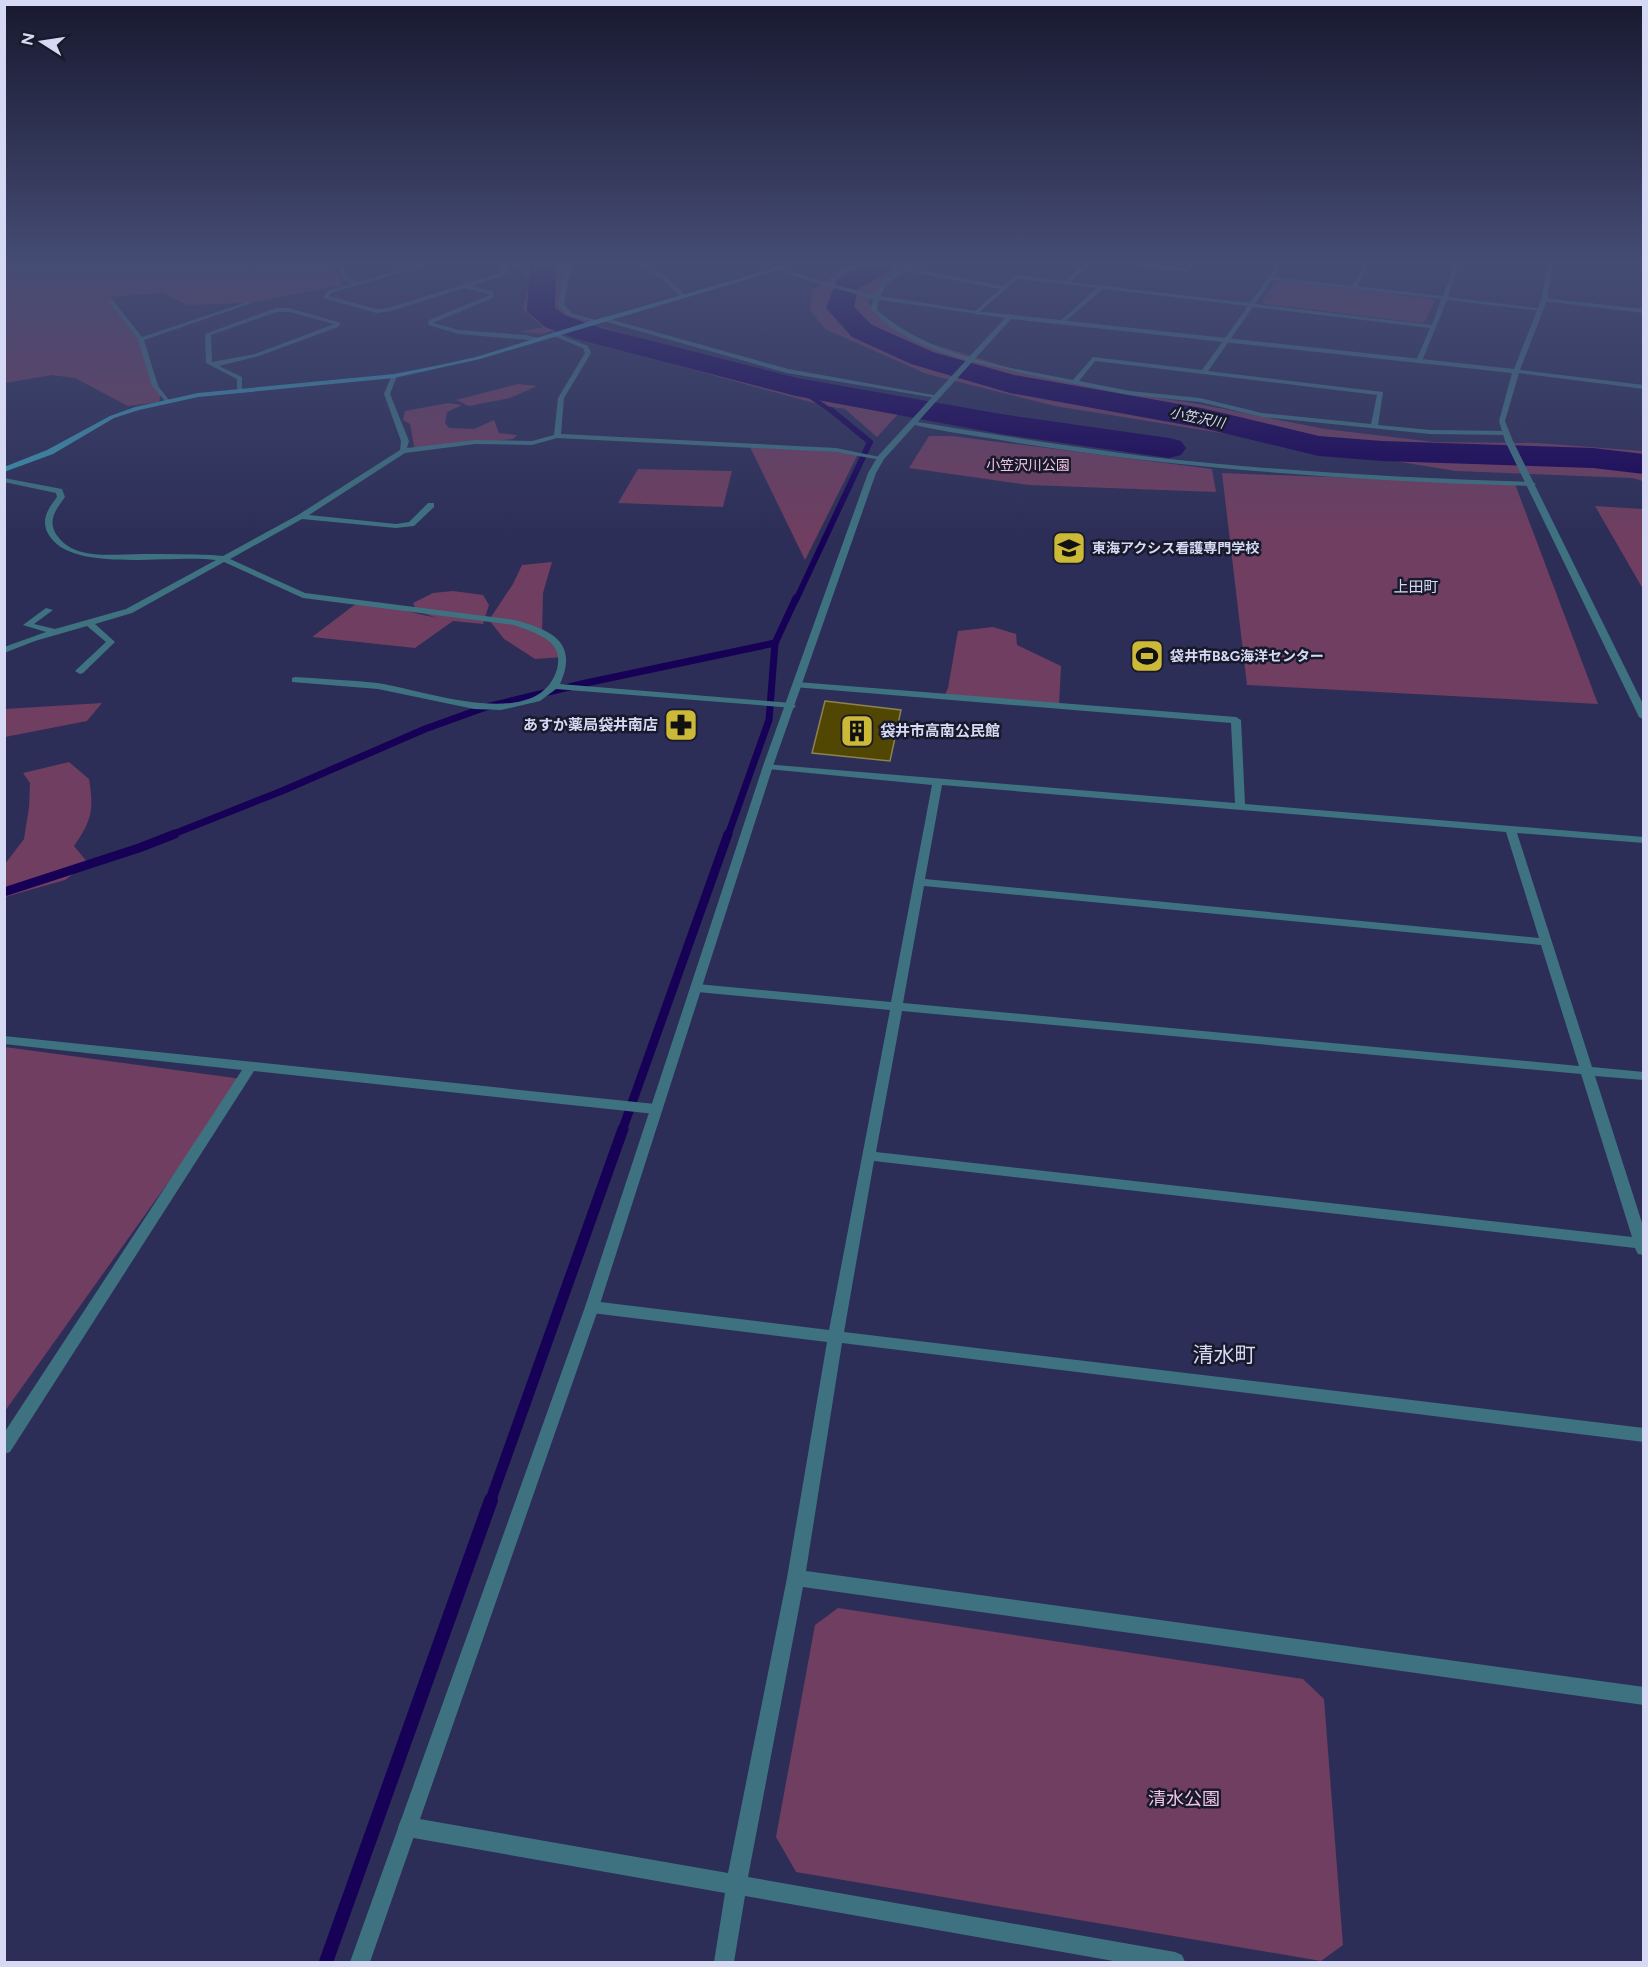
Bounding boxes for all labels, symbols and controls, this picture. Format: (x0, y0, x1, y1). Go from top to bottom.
north arrow (12, 12, 72, 72)
text: N (17, 31, 38, 47)
water label: 小笠沢川 (1168, 404, 1228, 433)
park label: 小笠沢川公園 (986, 457, 1070, 474)
school or university icon: 東海アクシス看護専門学校 (1051, 530, 1087, 566)
place label: 東海アクシス看護専門学校 (1092, 540, 1259, 557)
district label: 上田町 (1393, 578, 1439, 596)
sports icon: 袋井市B&G海洋センター (1129, 638, 1165, 674)
place label: 袋井市B&G海洋センター (1170, 648, 1324, 665)
pharmacy icon: あすか薬局袋井南店 (663, 707, 699, 743)
building icon: 袋井市高南公民館 (839, 713, 875, 749)
place label: あすか薬局袋井南店 (523, 716, 658, 734)
place label: 袋井市高南公民館 (880, 722, 1000, 740)
district label: 清水町 (1193, 1342, 1256, 1367)
park label: 清水公園 (1148, 1788, 1220, 1810)

